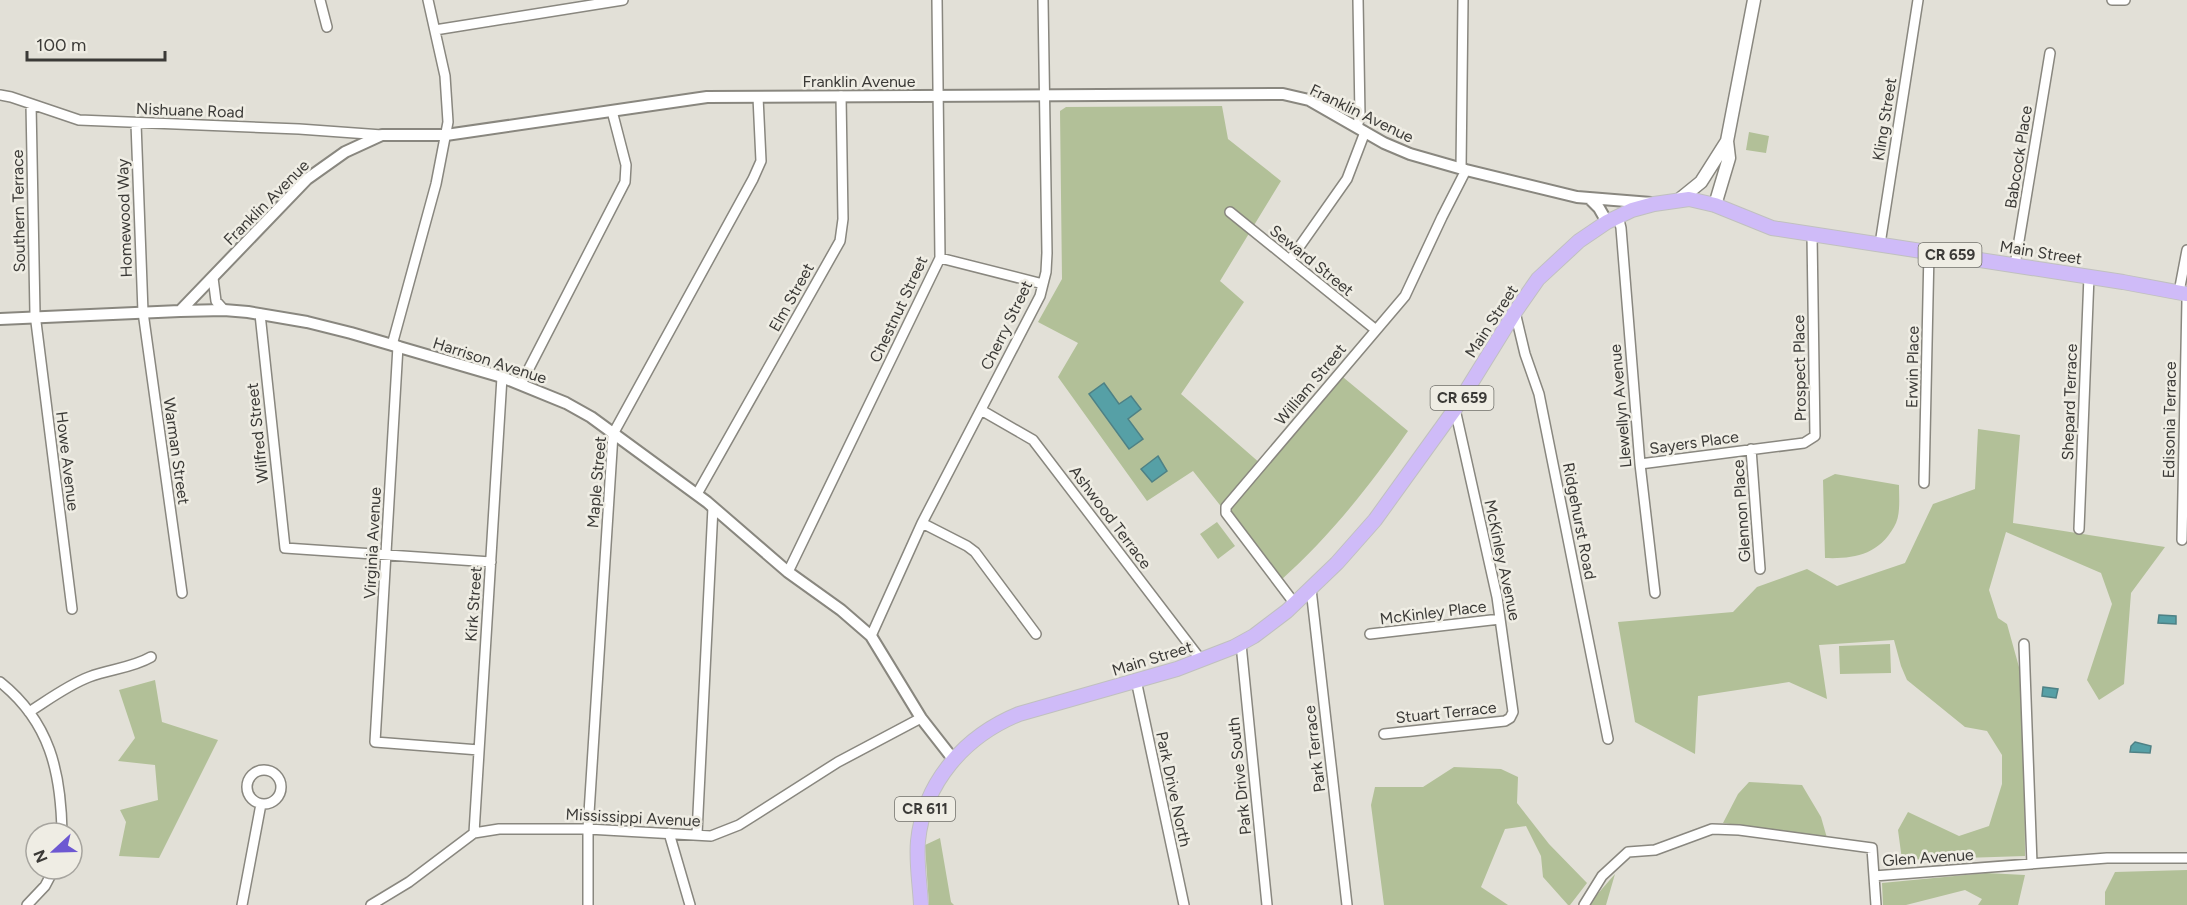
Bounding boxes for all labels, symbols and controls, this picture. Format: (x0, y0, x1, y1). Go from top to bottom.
scale bar (27, 24, 165, 62)
text: 100 m (36, 34, 86, 56)
street label: Franklin Avenue (802, 72, 916, 91)
street label: Kling Street (1869, 76, 1900, 162)
street label: Franklin Avenue (1307, 80, 1417, 147)
street label: Nishuane Road (136, 99, 244, 122)
street label: Babcock Place (2001, 104, 2036, 210)
street label: Southern Terrace (8, 149, 29, 273)
street label: Franklin Avenue (220, 156, 313, 249)
street label: Homewood Way (113, 158, 136, 278)
street label: Seward Street (1266, 221, 1357, 300)
street label: Main Street (1998, 237, 2083, 268)
road number: CR 659 (1918, 243, 1982, 267)
street label: Chestnut Street (865, 253, 931, 366)
street label: Elm Street (765, 260, 818, 335)
street label: Cherry Street (977, 277, 1036, 373)
street label: Main Street (1461, 281, 1522, 361)
street label: Prospect Place (1789, 314, 1810, 421)
street label: Erwin Place (1902, 325, 1923, 408)
street label: Harrison Avenue (431, 333, 549, 388)
street label: William Street (1271, 340, 1350, 429)
street label: Llewellyn Avenue (1606, 343, 1635, 469)
street label: Shepard Terrace (2058, 343, 2081, 461)
street label: Edisonia Terrace (2159, 361, 2180, 479)
street label: Wilfred Street (243, 382, 272, 484)
road number: CR 659 (1430, 386, 1494, 410)
street label: Warman Street (160, 396, 193, 506)
street label: Howe Avenue (52, 410, 83, 512)
street label: Sayers Place (1648, 427, 1740, 458)
street label: Maple Street (583, 435, 610, 529)
street label: Glennon Place (1728, 459, 1755, 563)
street label: Ridgehurst Road (1559, 461, 1600, 581)
street label: Ashwood Terrace (1066, 462, 1156, 573)
street label: Virginia Avenue (360, 486, 385, 600)
street label: McKinley Avenue (1480, 498, 1525, 623)
street label: Kirk Street (461, 566, 486, 642)
street label: McKinley Place (1379, 596, 1488, 628)
street label: Main Street (1110, 637, 1195, 680)
street label: Stuart Terrace (1395, 698, 1498, 727)
street label: Park Terrace (1300, 704, 1329, 793)
street label: Park Drive South (1224, 716, 1255, 836)
street label: Park Drive North (1152, 730, 1195, 849)
road number: CR 611 (895, 797, 955, 821)
street label: Mississippi Avenue (565, 804, 701, 831)
north arrow (24, 821, 84, 881)
street label: Glen Avenue (1882, 845, 1975, 870)
text: N (29, 847, 52, 866)

